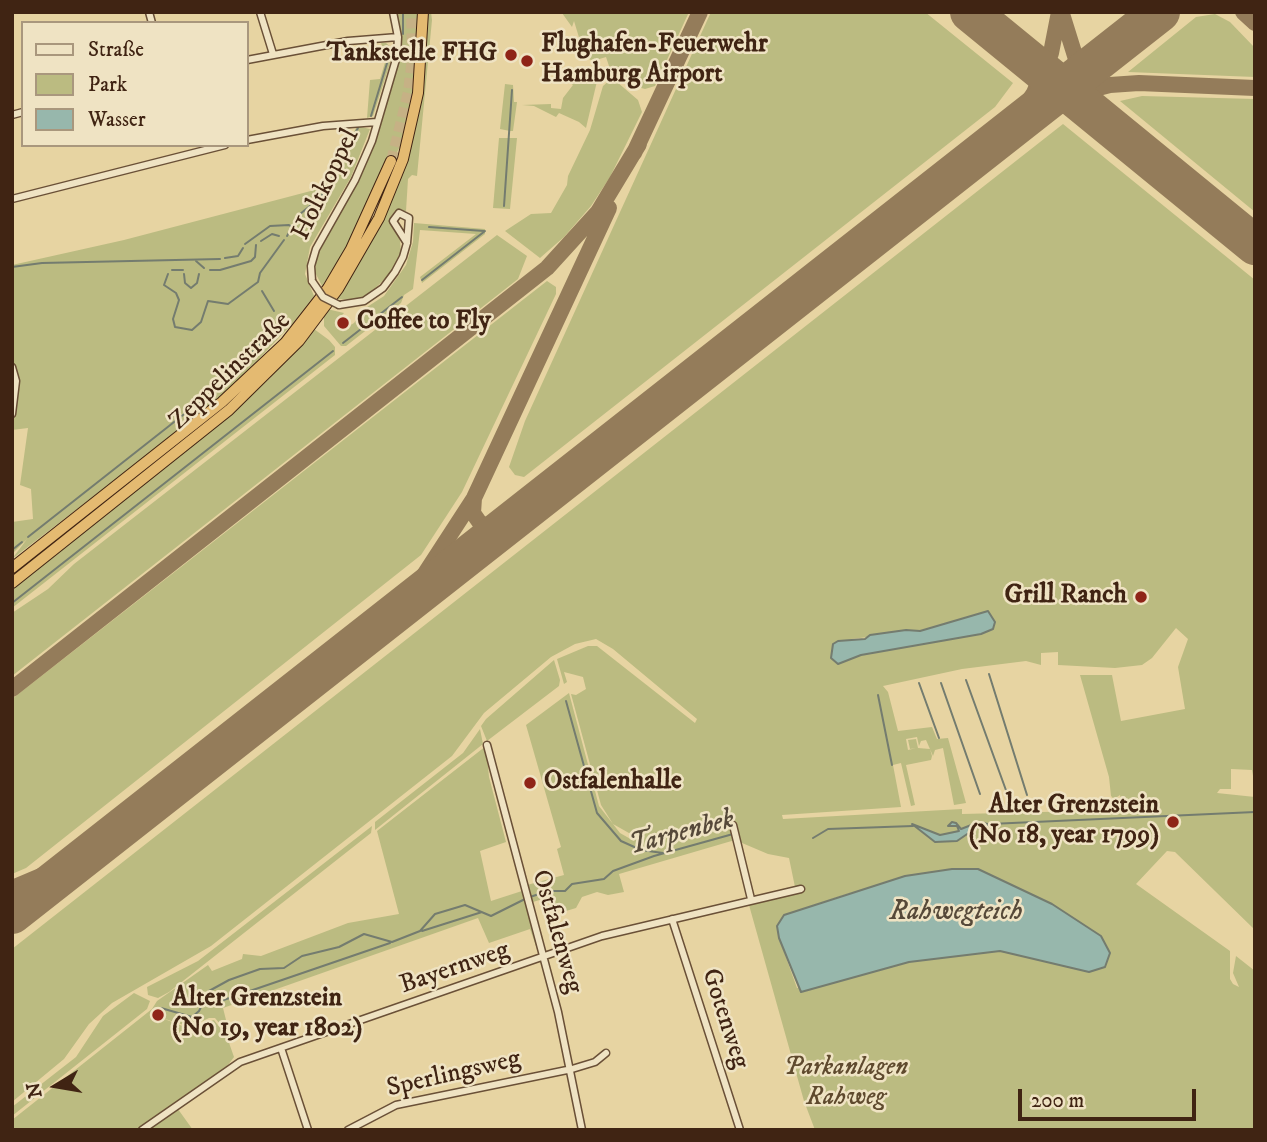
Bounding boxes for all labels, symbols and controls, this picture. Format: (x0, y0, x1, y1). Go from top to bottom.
legend (21, 21, 248, 147)
place label: Flughafen-Feuerwehr Hamburg Airport (541, 30, 768, 92)
text: Straße (88, 37, 144, 63)
place label: Tankstelle FHG (327, 39, 497, 71)
marker: Tankstelle FHG (503, 47, 519, 63)
marker: Flughafen-Feuerwehr Hamburg Airport (519, 53, 535, 69)
text: Park (88, 72, 127, 98)
text: Wasser (88, 107, 145, 133)
street label: Holtkoppel (287, 124, 367, 246)
street label: Zeppelinstraße (164, 306, 298, 438)
place label: Coffee to Fly (357, 307, 491, 339)
marker: Coffee to Fly (335, 315, 351, 331)
place label: Grill Ranch (1005, 581, 1127, 613)
marker: Grill Ranch (1133, 589, 1149, 605)
place label: Ostfalenhalle (544, 767, 682, 799)
marker: Ostfalenhalle (522, 775, 538, 791)
place label: Alter Grenzstein (No 18, year 1799) (969, 791, 1159, 852)
water label: Tarpenbek (626, 804, 738, 864)
marker: Alter Grenzstein (No 18, year 1799) (1165, 814, 1181, 830)
street label: Ostfalenweg (524, 867, 588, 997)
water label: Rahwegteich (889, 896, 1023, 930)
street label: Bayernweg (396, 936, 514, 1002)
street label: Gotenweg (693, 965, 755, 1073)
place label: Alter Grenzstein (No 19, year 1802) (172, 984, 362, 1046)
marker: Alter Grenzstein (No 19, year 1802) (150, 1007, 166, 1023)
street label: Sperlingsweg (384, 1044, 524, 1106)
north arrow (21, 1051, 91, 1121)
park label: Parkanlagen Rahweg (784, 1053, 908, 1114)
scale bar (1022, 1076, 1200, 1120)
text: N (22, 1080, 48, 1100)
text: 200 m (1031, 1088, 1084, 1114)

